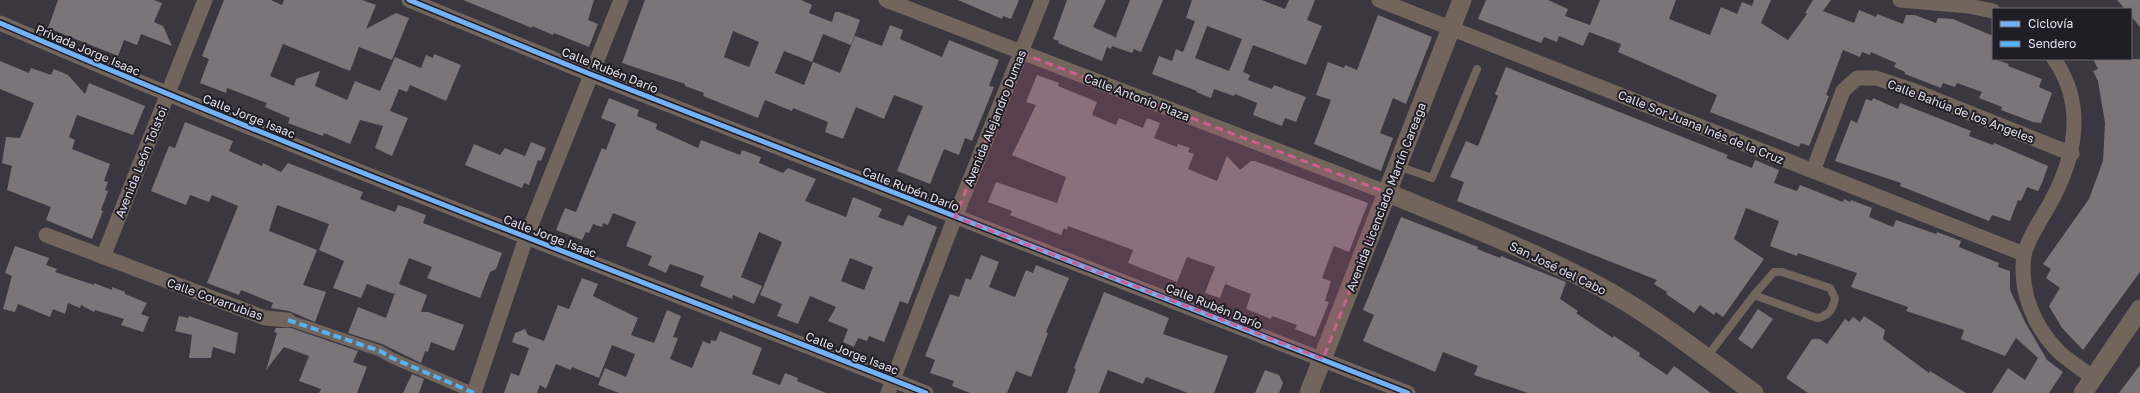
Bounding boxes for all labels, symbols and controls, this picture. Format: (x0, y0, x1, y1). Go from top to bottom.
legend (1992, 8, 2132, 60)
text: Ciclovía (2028, 16, 2073, 31)
street label: Privada Jorge Isaac (33, 21, 143, 79)
text: Sendero (2028, 36, 2076, 51)
street label: Calle Rubén Darío (560, 44, 660, 96)
street label: Avenida Alejandro Dumas (961, 48, 1029, 188)
street label: Calle Antonio Plaza (1082, 70, 1192, 124)
street label: Calle Bahúa de los Angeles (1885, 76, 2037, 146)
street label: Calle Sor Juana Inés de la Cruz (1616, 87, 1786, 167)
street label: Calle Jorge Isaac (201, 91, 298, 142)
street label: Avenida Licenciado Martín Careaga (1343, 100, 1429, 294)
street label: Avenida León Tolstoi (112, 104, 170, 220)
street label: Calle Rubén Darío (860, 164, 962, 214)
street label: Calle Jorge Isaac (501, 211, 599, 261)
street label: San José del Cabo (1507, 238, 1609, 298)
street label: Calle Covarrubias (165, 275, 265, 323)
street label: Calle Rubén Darío (1164, 280, 1264, 332)
street label: Calle Jorge Isaac (803, 328, 901, 378)

